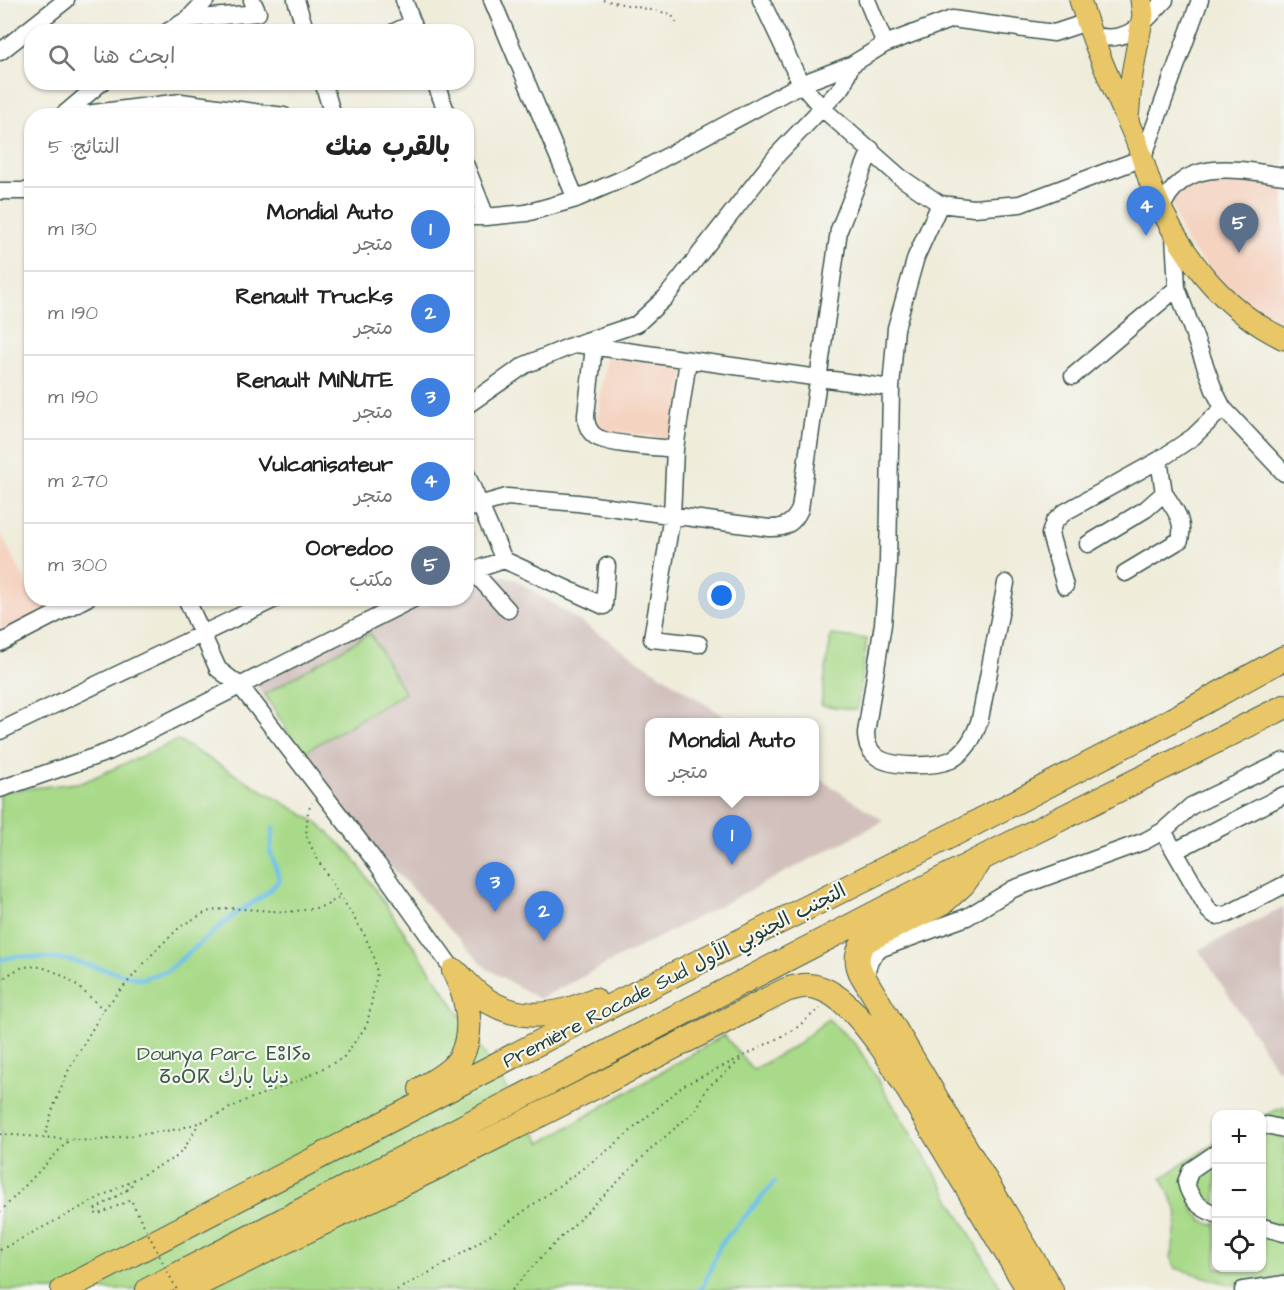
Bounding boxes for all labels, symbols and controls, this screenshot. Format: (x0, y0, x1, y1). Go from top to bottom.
search box (24, 24, 474, 90)
icon: search (45, 41, 78, 74)
text: ابحث هنا (93, 41, 175, 72)
text: بالقرب منك (326, 129, 450, 165)
text: النتائج: 5 (48, 133, 120, 161)
pin: 4 (1126, 186, 1166, 236)
text: Mondial Auto (267, 197, 393, 228)
pin: 5 (1220, 204, 1258, 253)
text: 130 m (48, 215, 97, 243)
text: 1 (429, 215, 432, 243)
text: متجر (354, 230, 393, 258)
text: Renault Trucks (235, 281, 393, 312)
text: 190 m (48, 299, 98, 327)
text: 2 (425, 299, 436, 327)
text: متجر (354, 314, 393, 342)
text: Renault MINUTE (236, 365, 393, 396)
text: 190 m (48, 383, 98, 411)
text: 3 (425, 383, 436, 411)
text: متجر (354, 398, 393, 426)
text: Vulcanisateur (259, 449, 393, 480)
text: 270 m (48, 467, 108, 495)
text: 4 (424, 467, 437, 495)
text: متجر (354, 482, 393, 510)
text: Ooredoo (306, 533, 393, 564)
text: 300 m (48, 551, 107, 579)
text: 5 (423, 551, 438, 579)
text: مكتب (349, 566, 393, 594)
your location (707, 581, 736, 610)
popup (645, 718, 819, 796)
text: Mondial Auto (669, 725, 795, 756)
text: متجر (669, 758, 708, 786)
pin: 1 (712, 816, 752, 865)
pin: 3 (476, 862, 514, 912)
street label: Première Rocade Sud التجنب الجنوبي الأول (498, 877, 852, 1078)
pin: 2 (524, 892, 564, 941)
park label: Dounya Parc ⴹⵓⵏⵢⴰ ⵒⴰⵔⴽ دنيا بارك (137, 1040, 311, 1091)
map controls (1212, 1110, 1266, 1272)
button: + (1212, 1110, 1266, 1164)
button: − (1212, 1164, 1266, 1218)
button: locate (1212, 1218, 1266, 1272)

